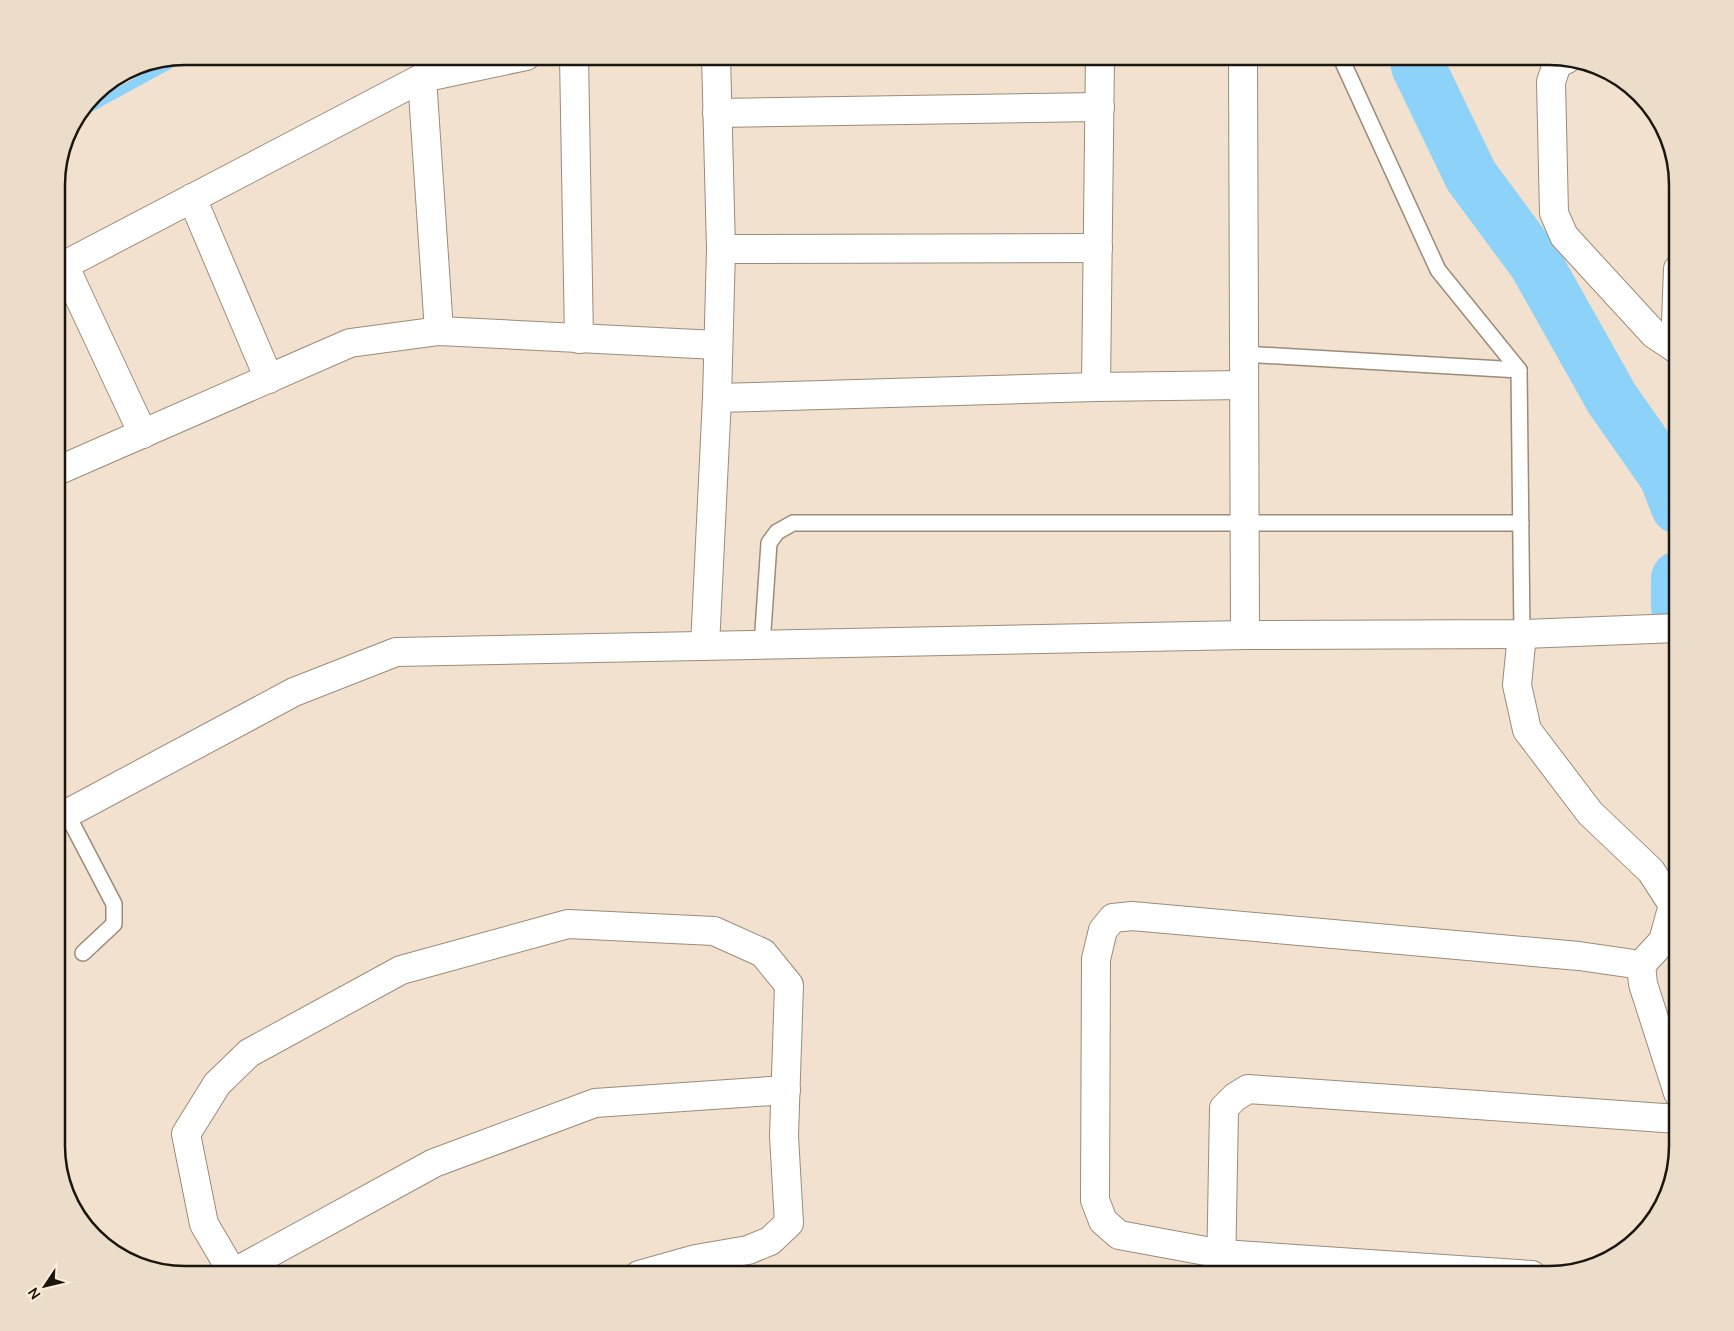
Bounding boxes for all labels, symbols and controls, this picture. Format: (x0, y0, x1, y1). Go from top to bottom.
north arrow (20, 1261, 70, 1311)
text: N (23, 1284, 45, 1303)

